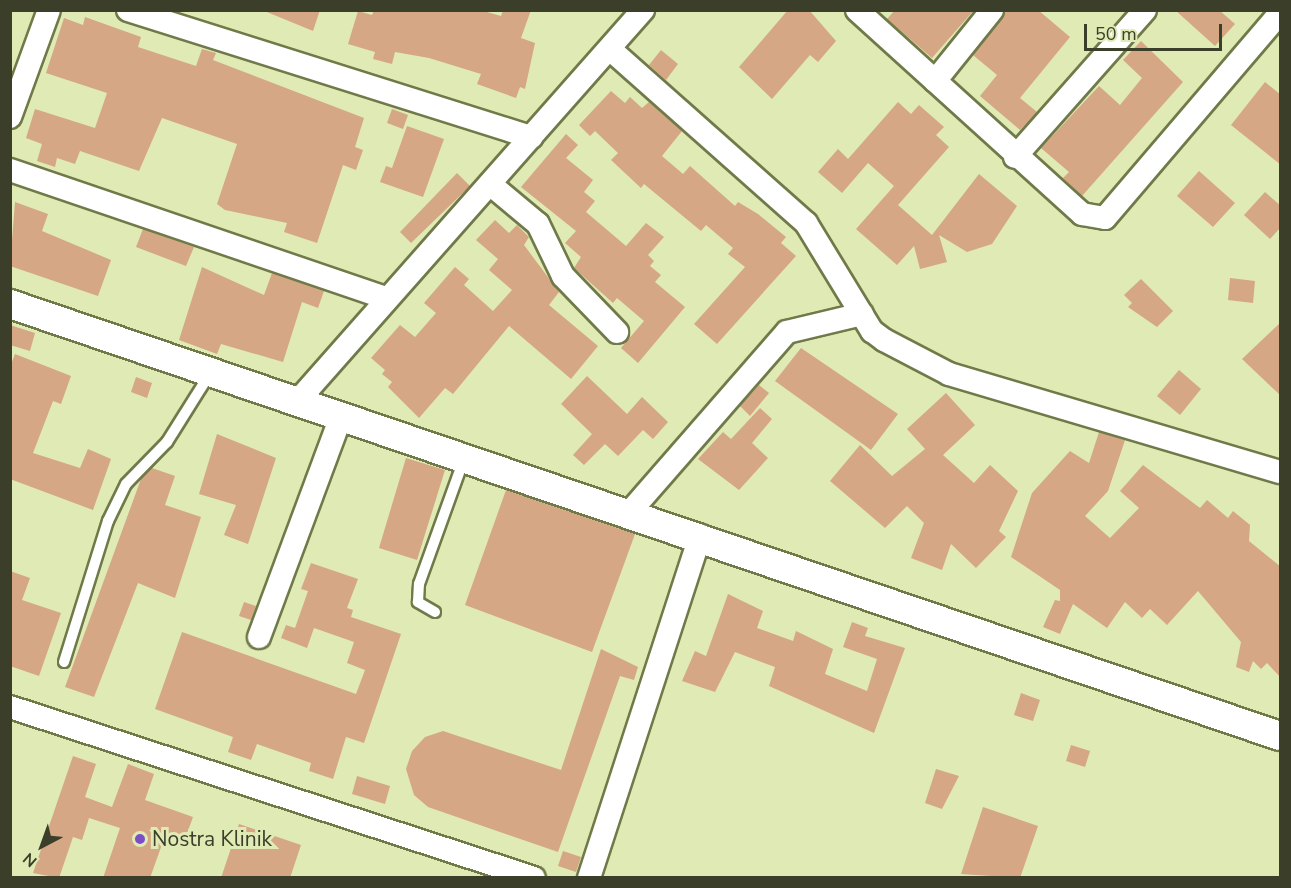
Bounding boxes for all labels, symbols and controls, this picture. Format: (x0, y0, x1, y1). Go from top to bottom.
scale bar (1087, 12, 1225, 50)
text: 50 m (1095, 22, 1137, 46)
north arrow (12, 816, 72, 876)
place label: Nostra Klinik (152, 826, 272, 852)
marker: Nostra Klinik (133, 832, 147, 846)
text: N (18, 847, 42, 872)

